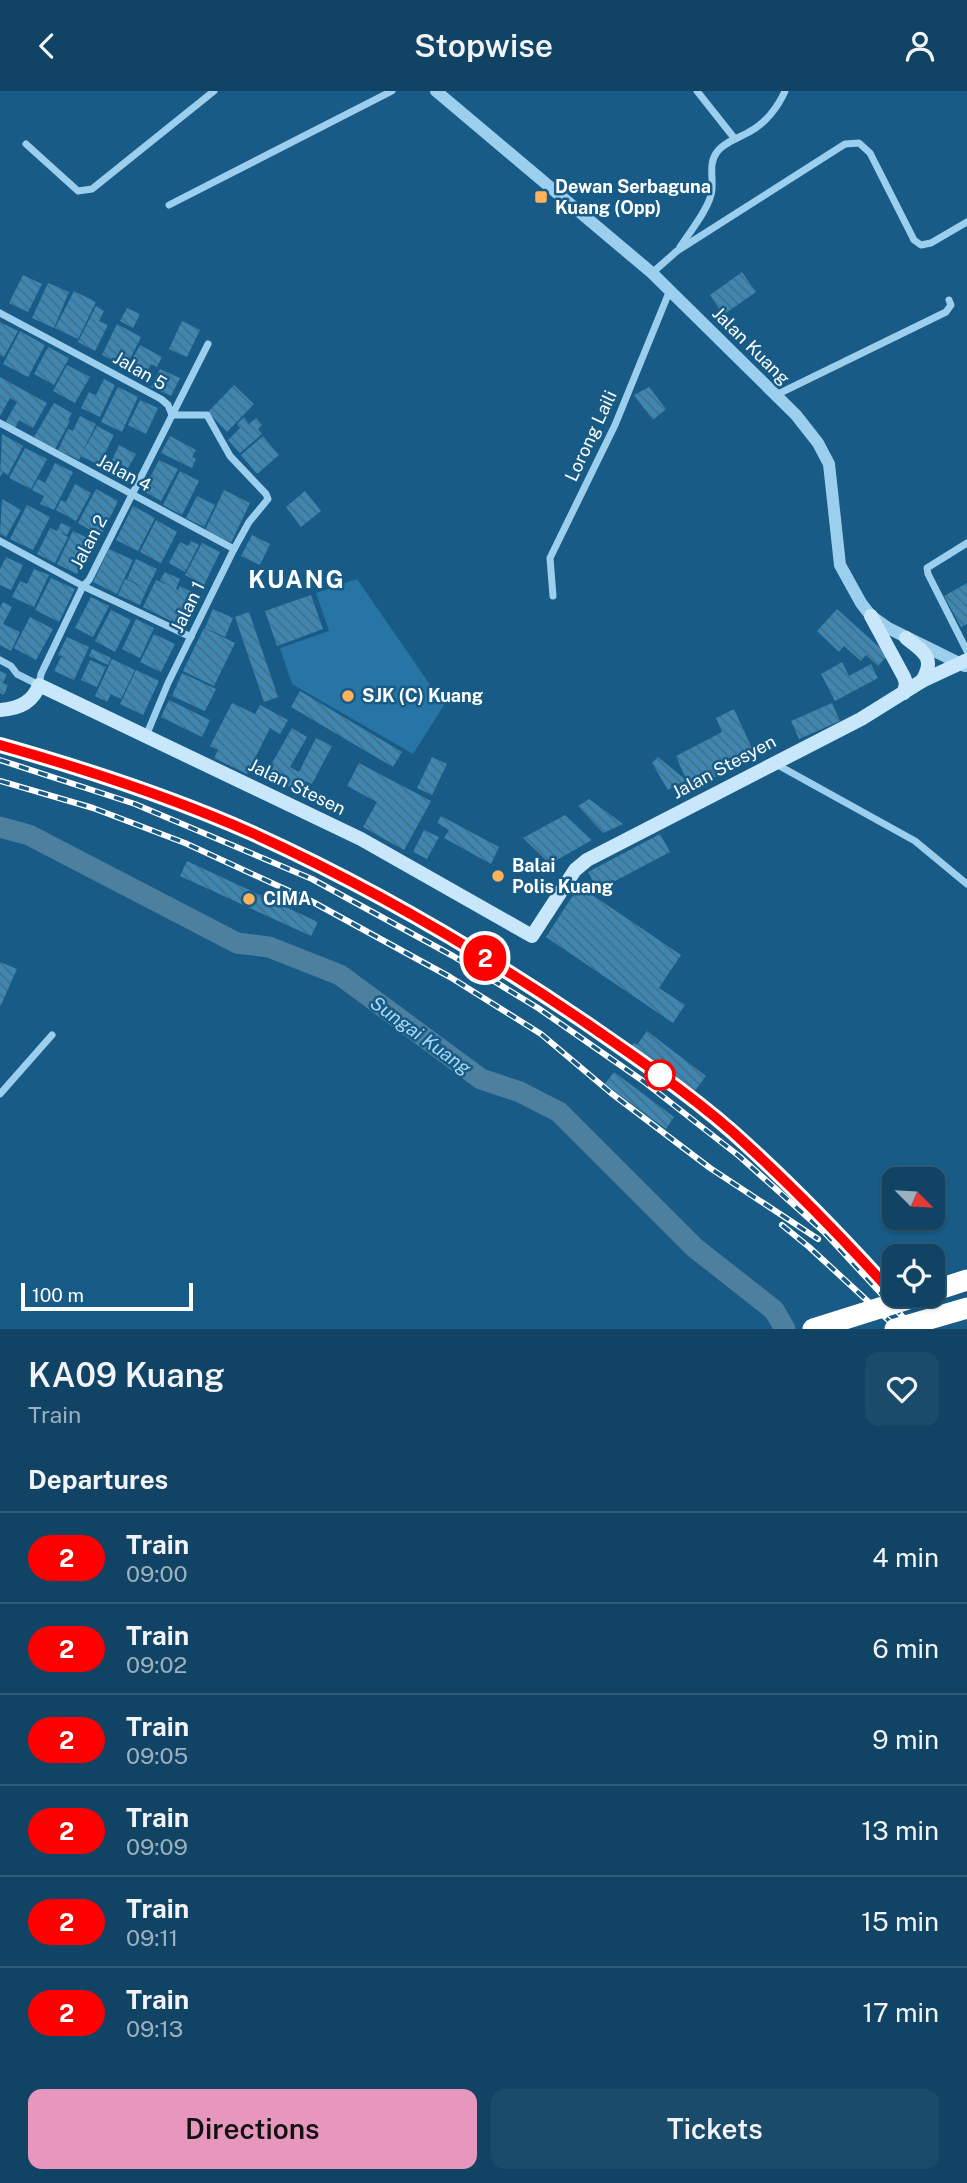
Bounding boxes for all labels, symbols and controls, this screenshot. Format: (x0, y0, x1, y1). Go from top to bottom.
icon: back (28, 27, 66, 65)
text: Stopwise (414, 27, 553, 64)
icon: person (901, 27, 939, 65)
place label: Dewan Serbaguna Kuang (Opp) (555, 176, 711, 218)
marker: Dewan Serbaguna Kuang (Opp) (533, 189, 549, 205)
street label: Jalan Kuang (708, 303, 794, 389)
street label: Jalan 5 (110, 347, 171, 394)
street label: Lorong Laili (560, 387, 621, 485)
street label: Jalan 4 (94, 450, 155, 496)
street label: Jalan 2 (66, 511, 111, 572)
district label: KUANG (248, 565, 346, 593)
street label: Jalan 1 (166, 578, 209, 636)
place label: SJK (C) Kuang (362, 685, 483, 706)
marker: SJK (C) Kuang (340, 688, 356, 704)
street label: Jalan Stesyen (668, 730, 779, 803)
street label: Jalan Stesen (245, 754, 349, 819)
place label: Balai Polis Kuang (512, 855, 613, 897)
marker: Balai Polis Kuang (490, 868, 506, 884)
place label: CIMA (263, 888, 311, 909)
marker: CIMA (241, 891, 257, 907)
line badge: 2 (462, 935, 508, 981)
text: 2 (477, 944, 493, 972)
water label: Sungai Kuang (366, 991, 476, 1079)
unlabelled marker (645, 1060, 675, 1090)
north arrow (882, 1167, 945, 1230)
map controls (882, 1167, 945, 1307)
button: locate (882, 1244, 945, 1307)
scale bar (21, 1280, 192, 1312)
text: 100 m (32, 1284, 84, 1306)
button: heart (865, 1352, 939, 1426)
text: KA09 Kuang (28, 1356, 225, 1394)
text: Train (28, 1401, 81, 1428)
text: Departures (28, 1464, 168, 1495)
text: Train (126, 1529, 189, 1560)
text: 4 min (872, 1542, 939, 1573)
text: 2 (59, 1544, 74, 1572)
text: 09:00 (126, 1560, 187, 1587)
text: Train (126, 1620, 189, 1651)
text: 6 min (872, 1633, 939, 1664)
text: 2 (59, 1635, 74, 1663)
text: 09:02 (126, 1651, 187, 1678)
text: Train (126, 1711, 189, 1742)
text: 9 min (872, 1724, 939, 1755)
text: 2 (59, 1726, 74, 1754)
text: 09:05 (126, 1742, 188, 1769)
text: Train (126, 1802, 189, 1833)
text: 13 min (862, 1815, 939, 1846)
text: 2 (59, 1817, 74, 1845)
text: 09:09 (126, 1833, 188, 1860)
text: Train (126, 1893, 189, 1924)
text: 15 min (861, 1906, 939, 1937)
text: 2 (59, 1908, 74, 1936)
text: 09:11 (126, 1924, 178, 1951)
text: Train (126, 1984, 189, 2015)
text: 17 min (862, 1997, 939, 2028)
text: 2 (59, 1999, 74, 2027)
text: 09:13 (126, 2015, 183, 2042)
button: Directions (28, 2089, 477, 2169)
button: Tickets (491, 2089, 939, 2169)

